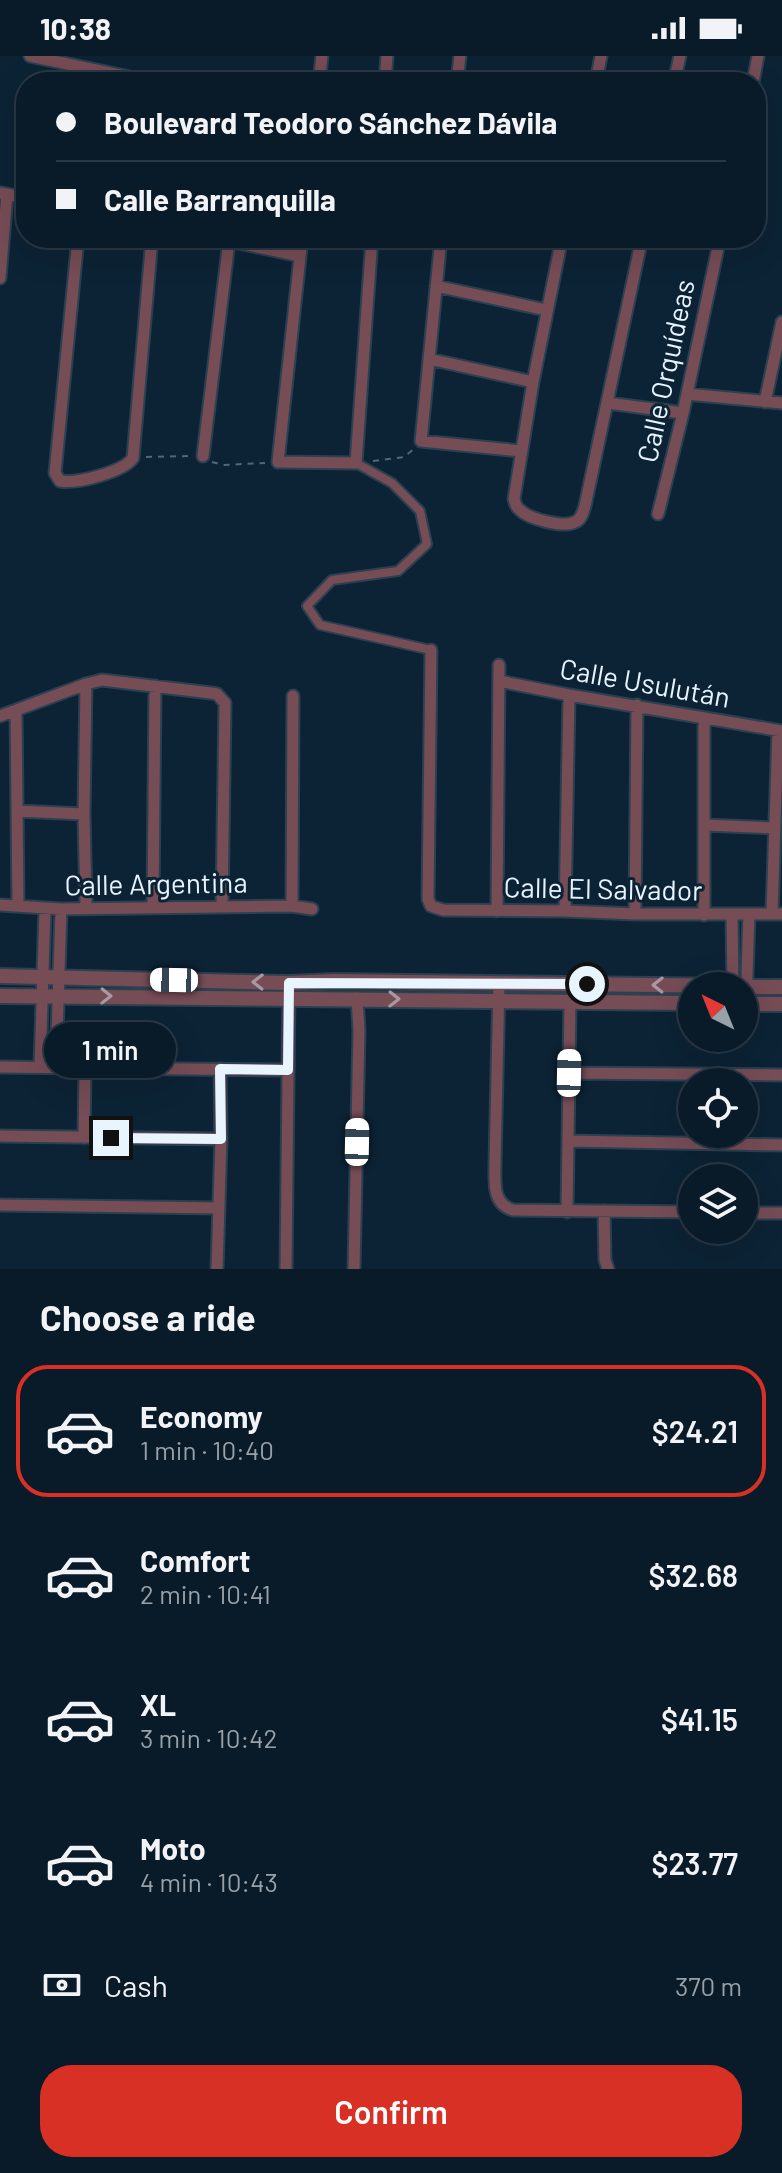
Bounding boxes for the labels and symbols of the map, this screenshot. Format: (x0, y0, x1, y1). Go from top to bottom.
street label: Calle Orquídeas (629, 276, 701, 465)
street label: Calle Usulután (557, 650, 733, 714)
street label: Calle Argentina (64, 864, 248, 902)
street label: Calle El Salvador (503, 869, 703, 907)
route start (569, 966, 605, 1002)
car (150, 968, 198, 992)
north arrow (678, 972, 758, 1052)
one-way arrow (251, 973, 264, 991)
one-way arrow (651, 976, 664, 994)
one-way arrow (100, 987, 113, 1005)
one-way arrow (388, 990, 401, 1008)
callout: 1 min (45, 1022, 177, 1078)
car (557, 1049, 581, 1097)
car (345, 1118, 369, 1166)
route end (93, 1120, 129, 1156)

